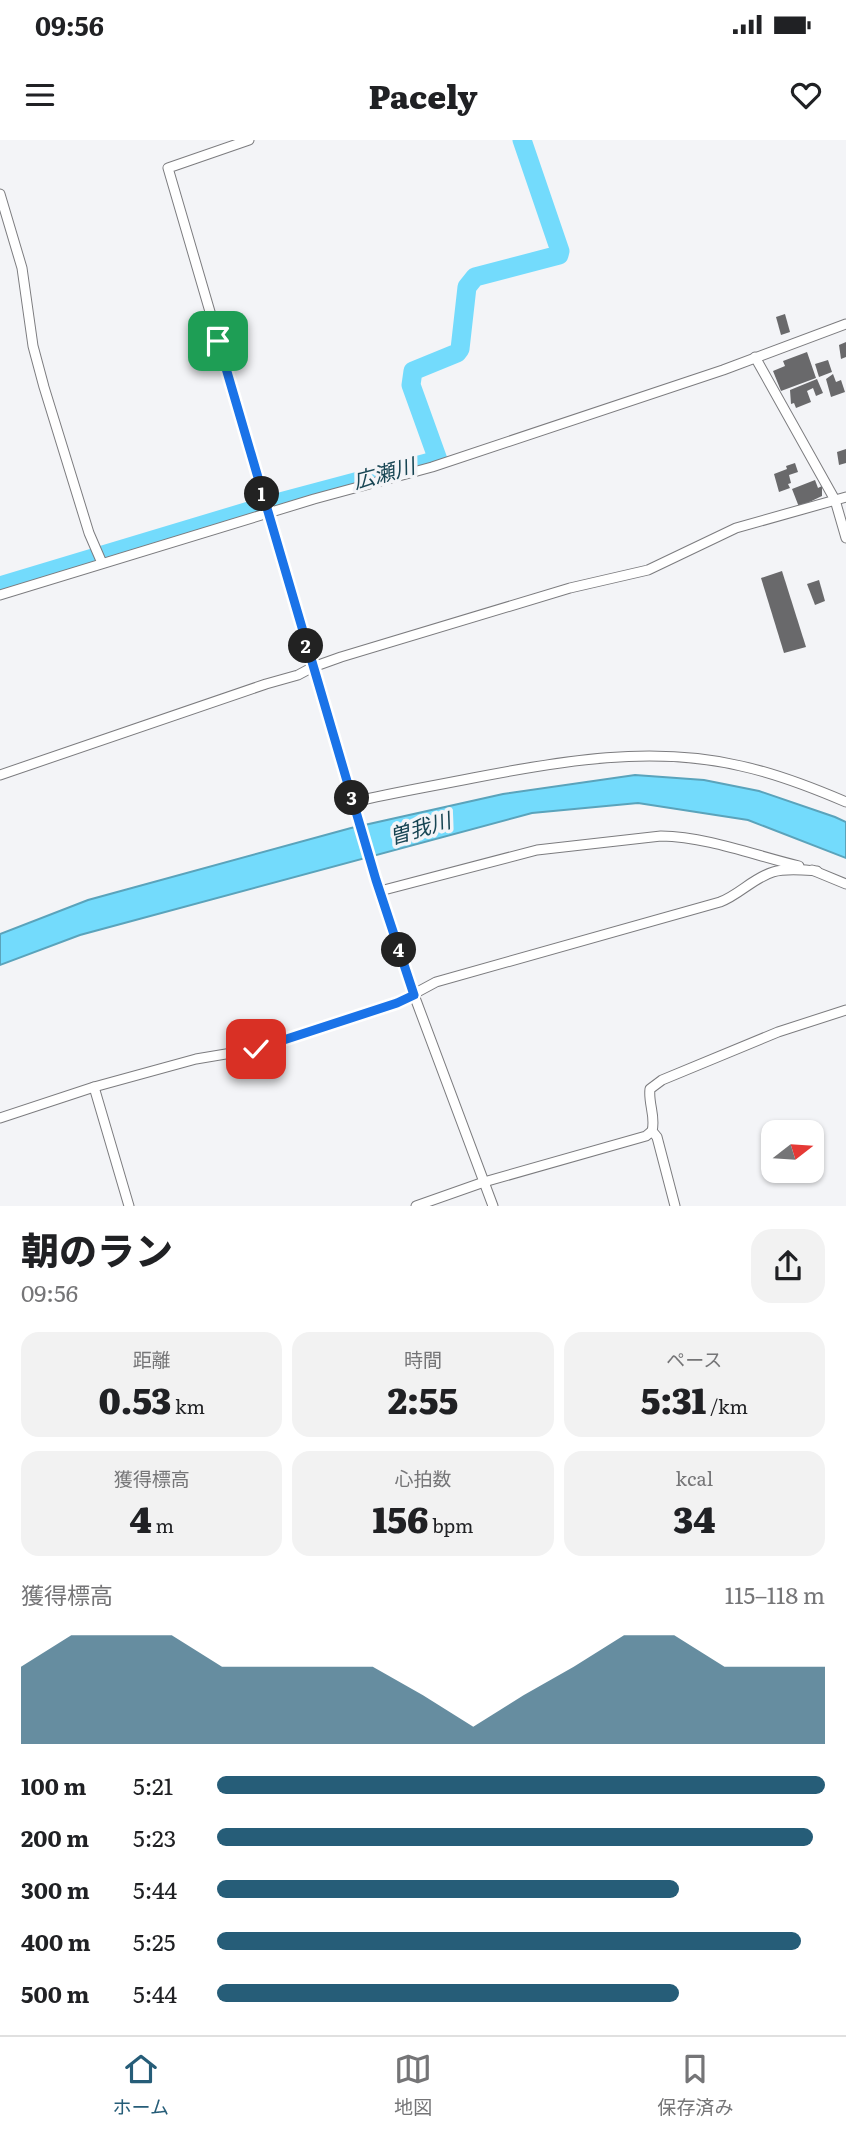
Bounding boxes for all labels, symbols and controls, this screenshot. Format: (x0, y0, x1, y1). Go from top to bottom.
text: 09:56 (35, 5, 104, 44)
text: Pacely (368, 71, 478, 119)
icon: menu (21, 76, 59, 114)
icon: heart (787, 76, 825, 114)
pin (188, 311, 248, 371)
icon: arrive (199, 322, 237, 360)
water label: 広瀬川 (349, 448, 420, 495)
pin: 1 (244, 476, 280, 512)
text: 1 (258, 479, 265, 507)
pin: 2 (288, 629, 324, 664)
text: 2 (300, 631, 311, 659)
pin: 3 (334, 780, 370, 816)
text: 3 (346, 783, 357, 811)
water label: 曽我川 (385, 802, 456, 850)
pin: 4 (382, 932, 416, 968)
text: 4 (393, 935, 404, 963)
pin (226, 1019, 286, 1079)
icon: check (237, 1030, 275, 1068)
north arrow (761, 1120, 824, 1183)
map controls (761, 1120, 824, 1183)
text: 朝のラン (21, 1220, 173, 1277)
button: share (751, 1229, 825, 1303)
text: 09:56 (21, 1275, 78, 1309)
text: 距離 (133, 1345, 171, 1373)
text: 時間 (404, 1345, 442, 1373)
text: ペース (666, 1345, 722, 1373)
text: 0.53 (98, 1373, 171, 1425)
text: 2:55 (388, 1373, 458, 1425)
text: 5:31 (641, 1373, 706, 1425)
text: km (171, 1392, 205, 1420)
text: /km (706, 1392, 748, 1420)
text: 獲得標高 (114, 1464, 190, 1492)
text: 心拍数 (394, 1464, 452, 1492)
text: kcal (676, 1464, 713, 1492)
text: 4 (129, 1492, 152, 1544)
text: 156 (373, 1492, 428, 1544)
text: 34 (673, 1492, 715, 1544)
text: m (152, 1511, 174, 1539)
text: bpm (428, 1511, 473, 1539)
text: 獲得標高 (21, 1577, 113, 1611)
text: 115–118 m (725, 1577, 825, 1611)
text: 100 m (21, 1768, 86, 1802)
text: 5:21 (133, 1768, 173, 1802)
text: 200 m (21, 1820, 89, 1854)
text: 5:23 (133, 1820, 176, 1854)
text: 300 m (21, 1872, 90, 1906)
text: 5:44 (133, 1872, 177, 1906)
text: 400 m (21, 1924, 91, 1958)
text: 5:25 (133, 1924, 175, 1958)
text: 500 m (21, 1976, 89, 2010)
text: 5:44 (133, 1976, 177, 2010)
tab: ホーム (113, 2050, 169, 2120)
tab: 地図 (394, 2050, 432, 2120)
tab: 保存済み (657, 2050, 733, 2120)

